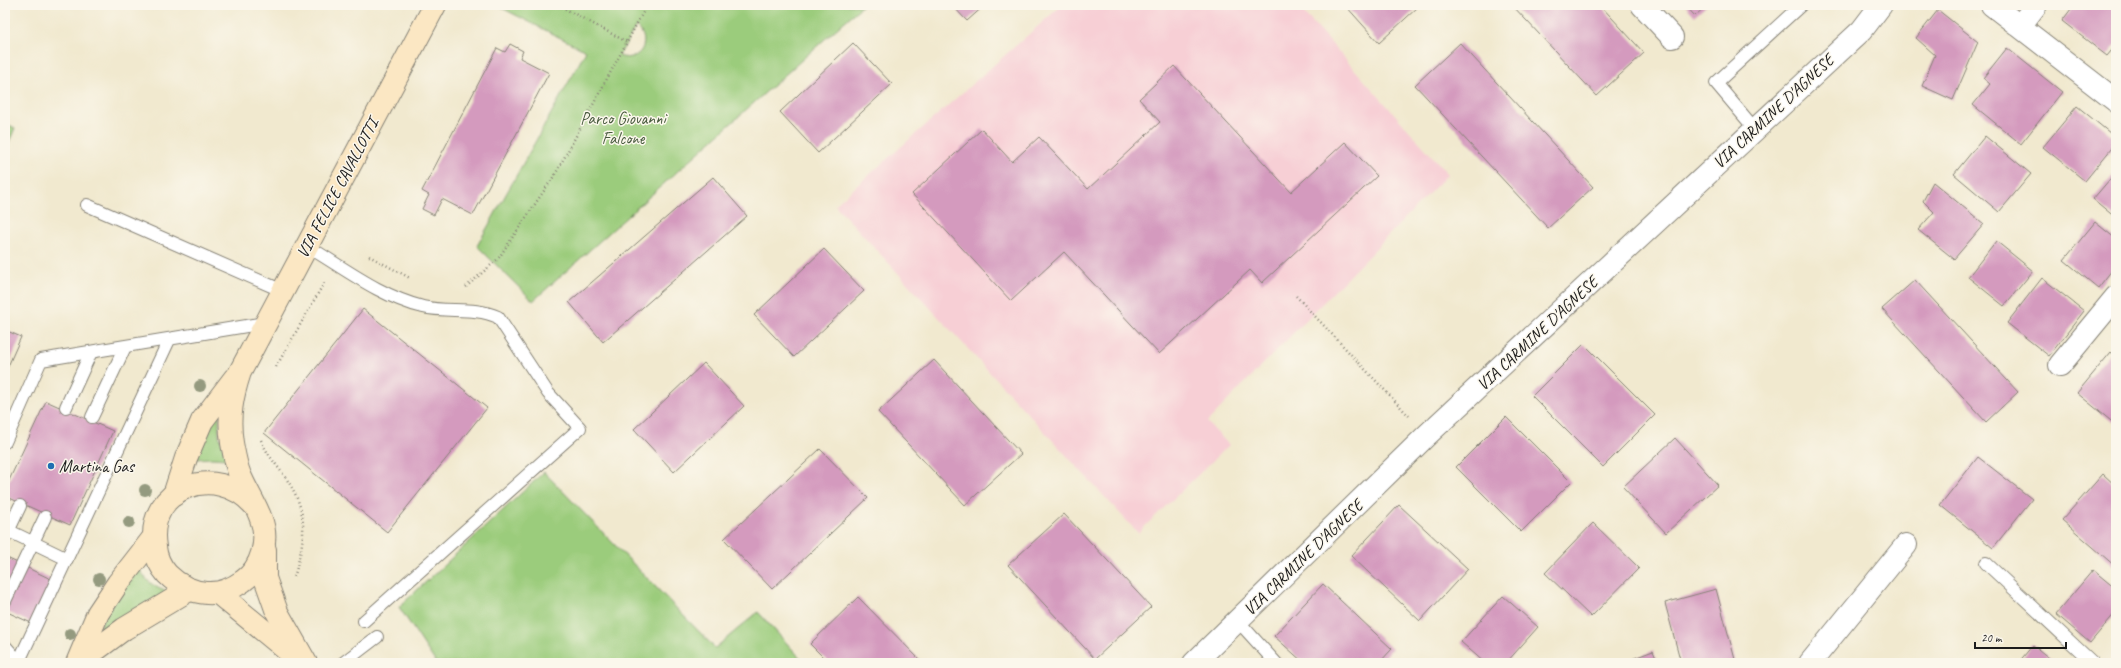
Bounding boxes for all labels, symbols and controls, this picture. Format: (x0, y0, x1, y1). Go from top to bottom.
street label: VIA CARMINE D'AGNESE (1708, 48, 1840, 173)
park label: Parco Giovanni Falcone (580, 108, 669, 149)
street label: VIA FELICE CAVALLOTTI (292, 112, 385, 262)
street label: VIA CARMINE D'AGNESE (1472, 270, 1604, 395)
place label: Martina Gas (59, 456, 136, 477)
marker: Martina Gas (46, 461, 56, 471)
street label: VIA CARMINE D'AGNESE (1239, 493, 1369, 620)
scale bar (1975, 624, 2066, 650)
text: 20 m (1981, 630, 2003, 646)

